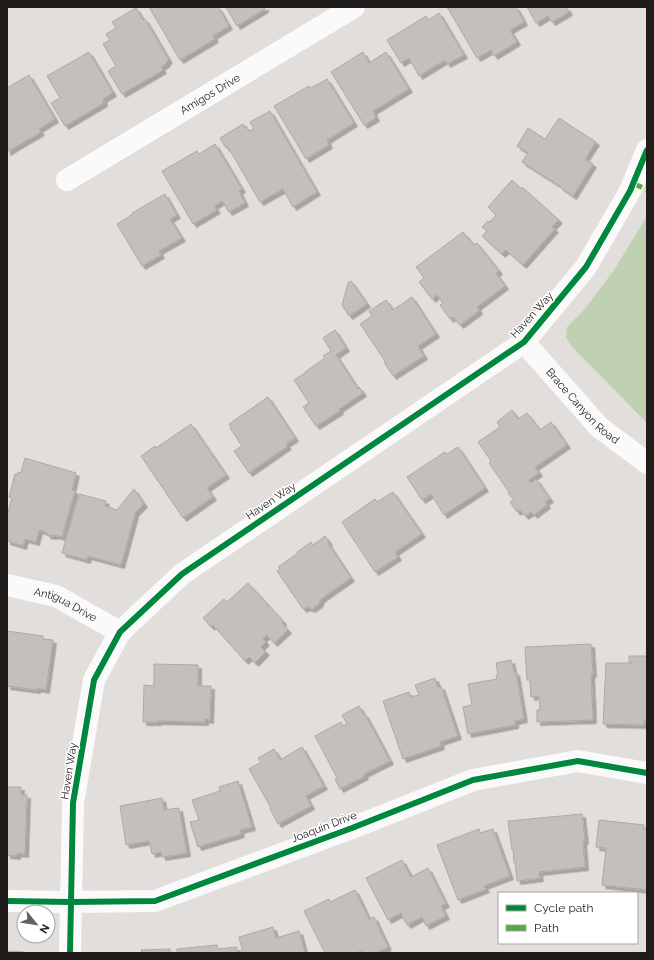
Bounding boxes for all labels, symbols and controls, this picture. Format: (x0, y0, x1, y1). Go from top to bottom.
street label: Amigos Drive (178, 70, 243, 117)
street label: Haven Way (508, 289, 556, 341)
street label: Brace Canyon Road (544, 365, 622, 447)
street label: Haven Way (244, 480, 299, 522)
street label: Antigua Drive (33, 585, 100, 624)
street label: Haven Way (58, 742, 80, 800)
street label: Joaquin Drive (289, 808, 359, 845)
legend (498, 892, 638, 944)
text: Cycle path (534, 901, 593, 915)
north arrow (16, 904, 56, 944)
text: Path (534, 921, 559, 935)
text: N (36, 922, 52, 936)

